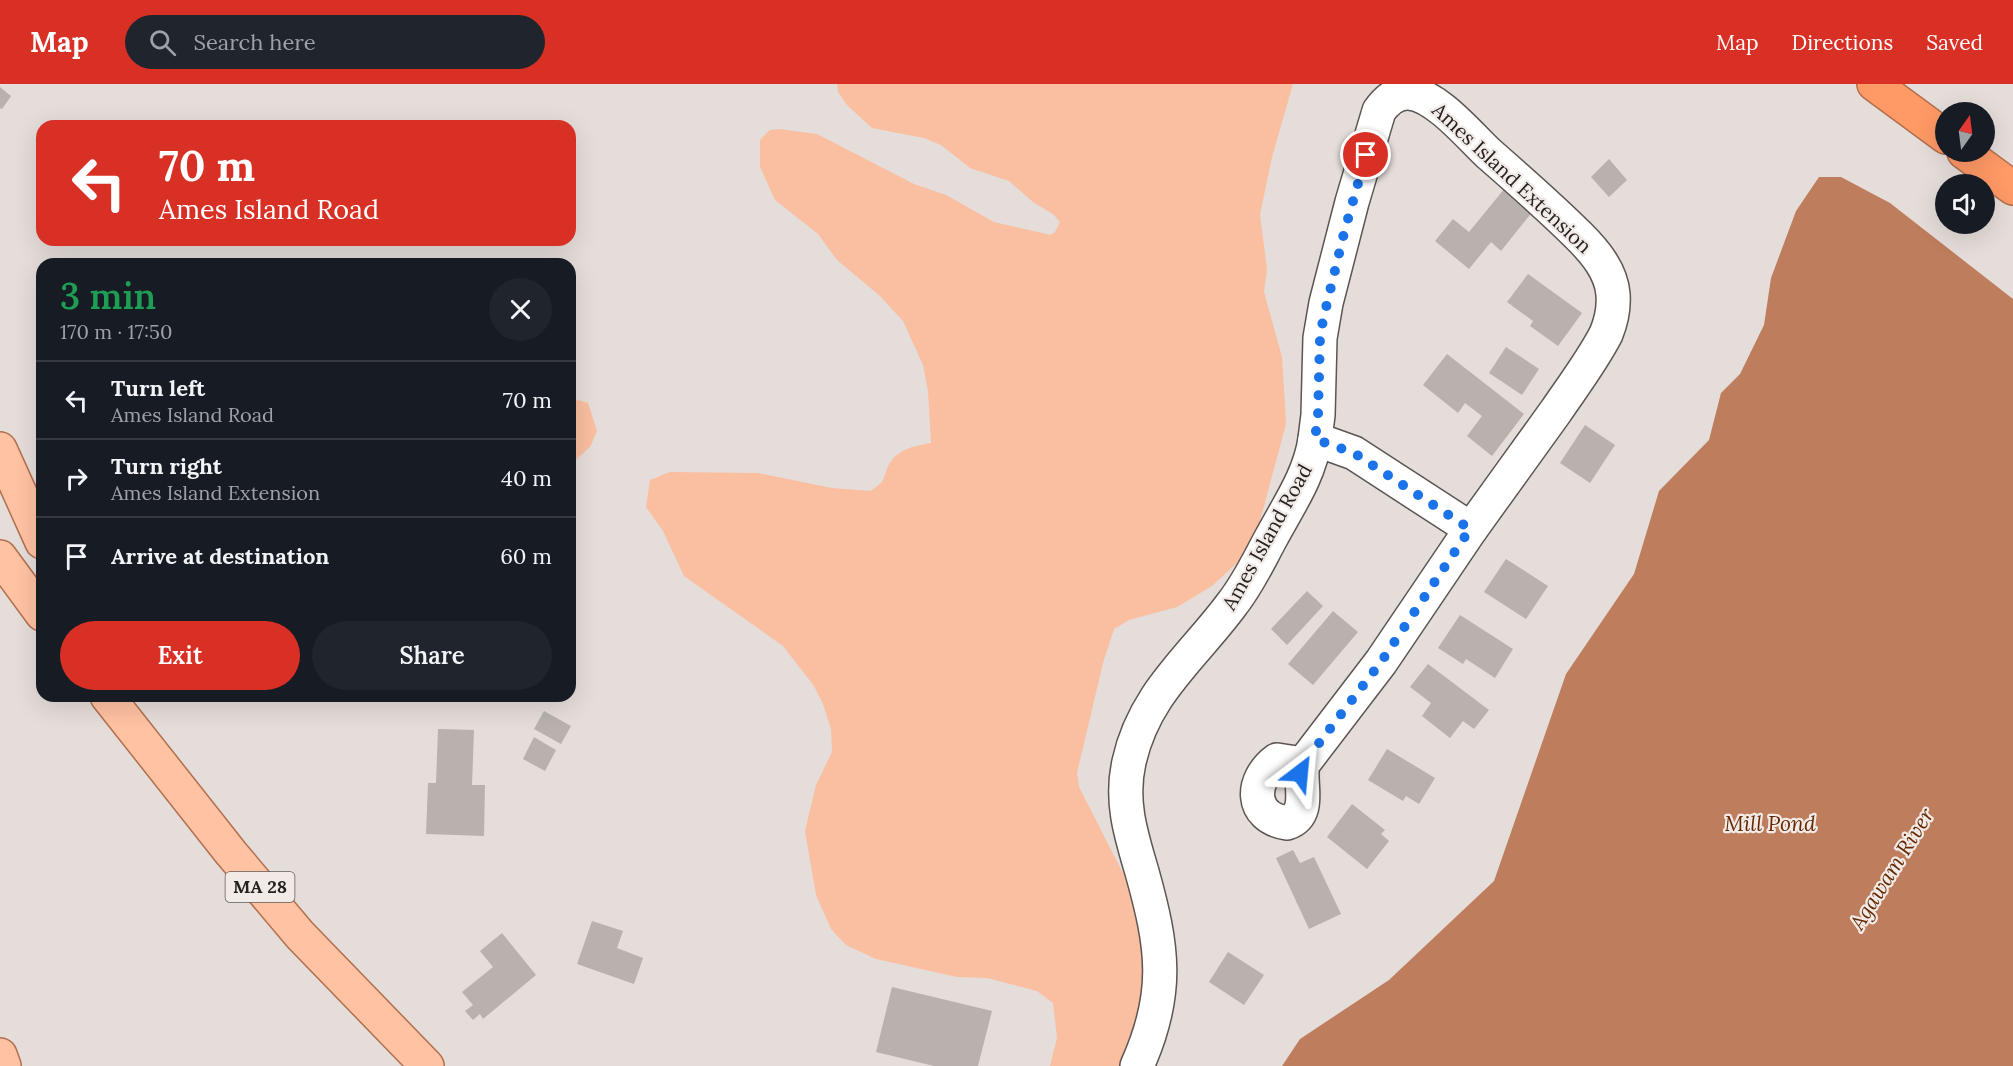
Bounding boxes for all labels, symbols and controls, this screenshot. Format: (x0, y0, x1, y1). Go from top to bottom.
search box (125, 15, 545, 69)
text: Map (30, 24, 89, 60)
icon: search (146, 26, 179, 59)
text: Search here (194, 28, 316, 56)
text: Map (1716, 29, 1759, 56)
text: Directions (1792, 29, 1893, 56)
text: Saved (1926, 29, 1983, 56)
street label: Ames Island Extension (1427, 96, 1597, 258)
north arrow (1935, 102, 1995, 162)
map controls (1935, 102, 1995, 234)
pin (1340, 129, 1391, 180)
icon: arrive (1349, 138, 1382, 171)
text: 70 m (159, 139, 255, 193)
icon: left (60, 144, 138, 222)
button: sound (1935, 174, 1995, 234)
text: Ames Island Road (159, 192, 379, 226)
text: 3 min (60, 273, 156, 319)
button: close (489, 278, 552, 341)
text: 170 m · 17:50 (60, 319, 172, 344)
text: Turn left (111, 374, 205, 402)
icon: left (60, 384, 93, 417)
text: 70 m (503, 386, 552, 414)
text: Ames Island Road (111, 402, 274, 427)
text: Turn right (111, 452, 222, 480)
street label: Ames Island Road (1216, 459, 1317, 615)
icon: right (60, 462, 93, 495)
text: 40 m (501, 464, 552, 492)
text: Ames Island Extension (111, 480, 320, 505)
icon: arrive (60, 540, 93, 573)
text: Arrive at destination (111, 542, 329, 570)
text: 60 m (500, 542, 552, 570)
button: Exit (60, 621, 300, 690)
button: Share (312, 621, 552, 690)
position arrow (1268, 741, 1332, 805)
water label: Agawam River (1843, 803, 1940, 935)
water label: Mill Pond (1724, 810, 1816, 837)
road number: MA 28 (226, 872, 294, 902)

